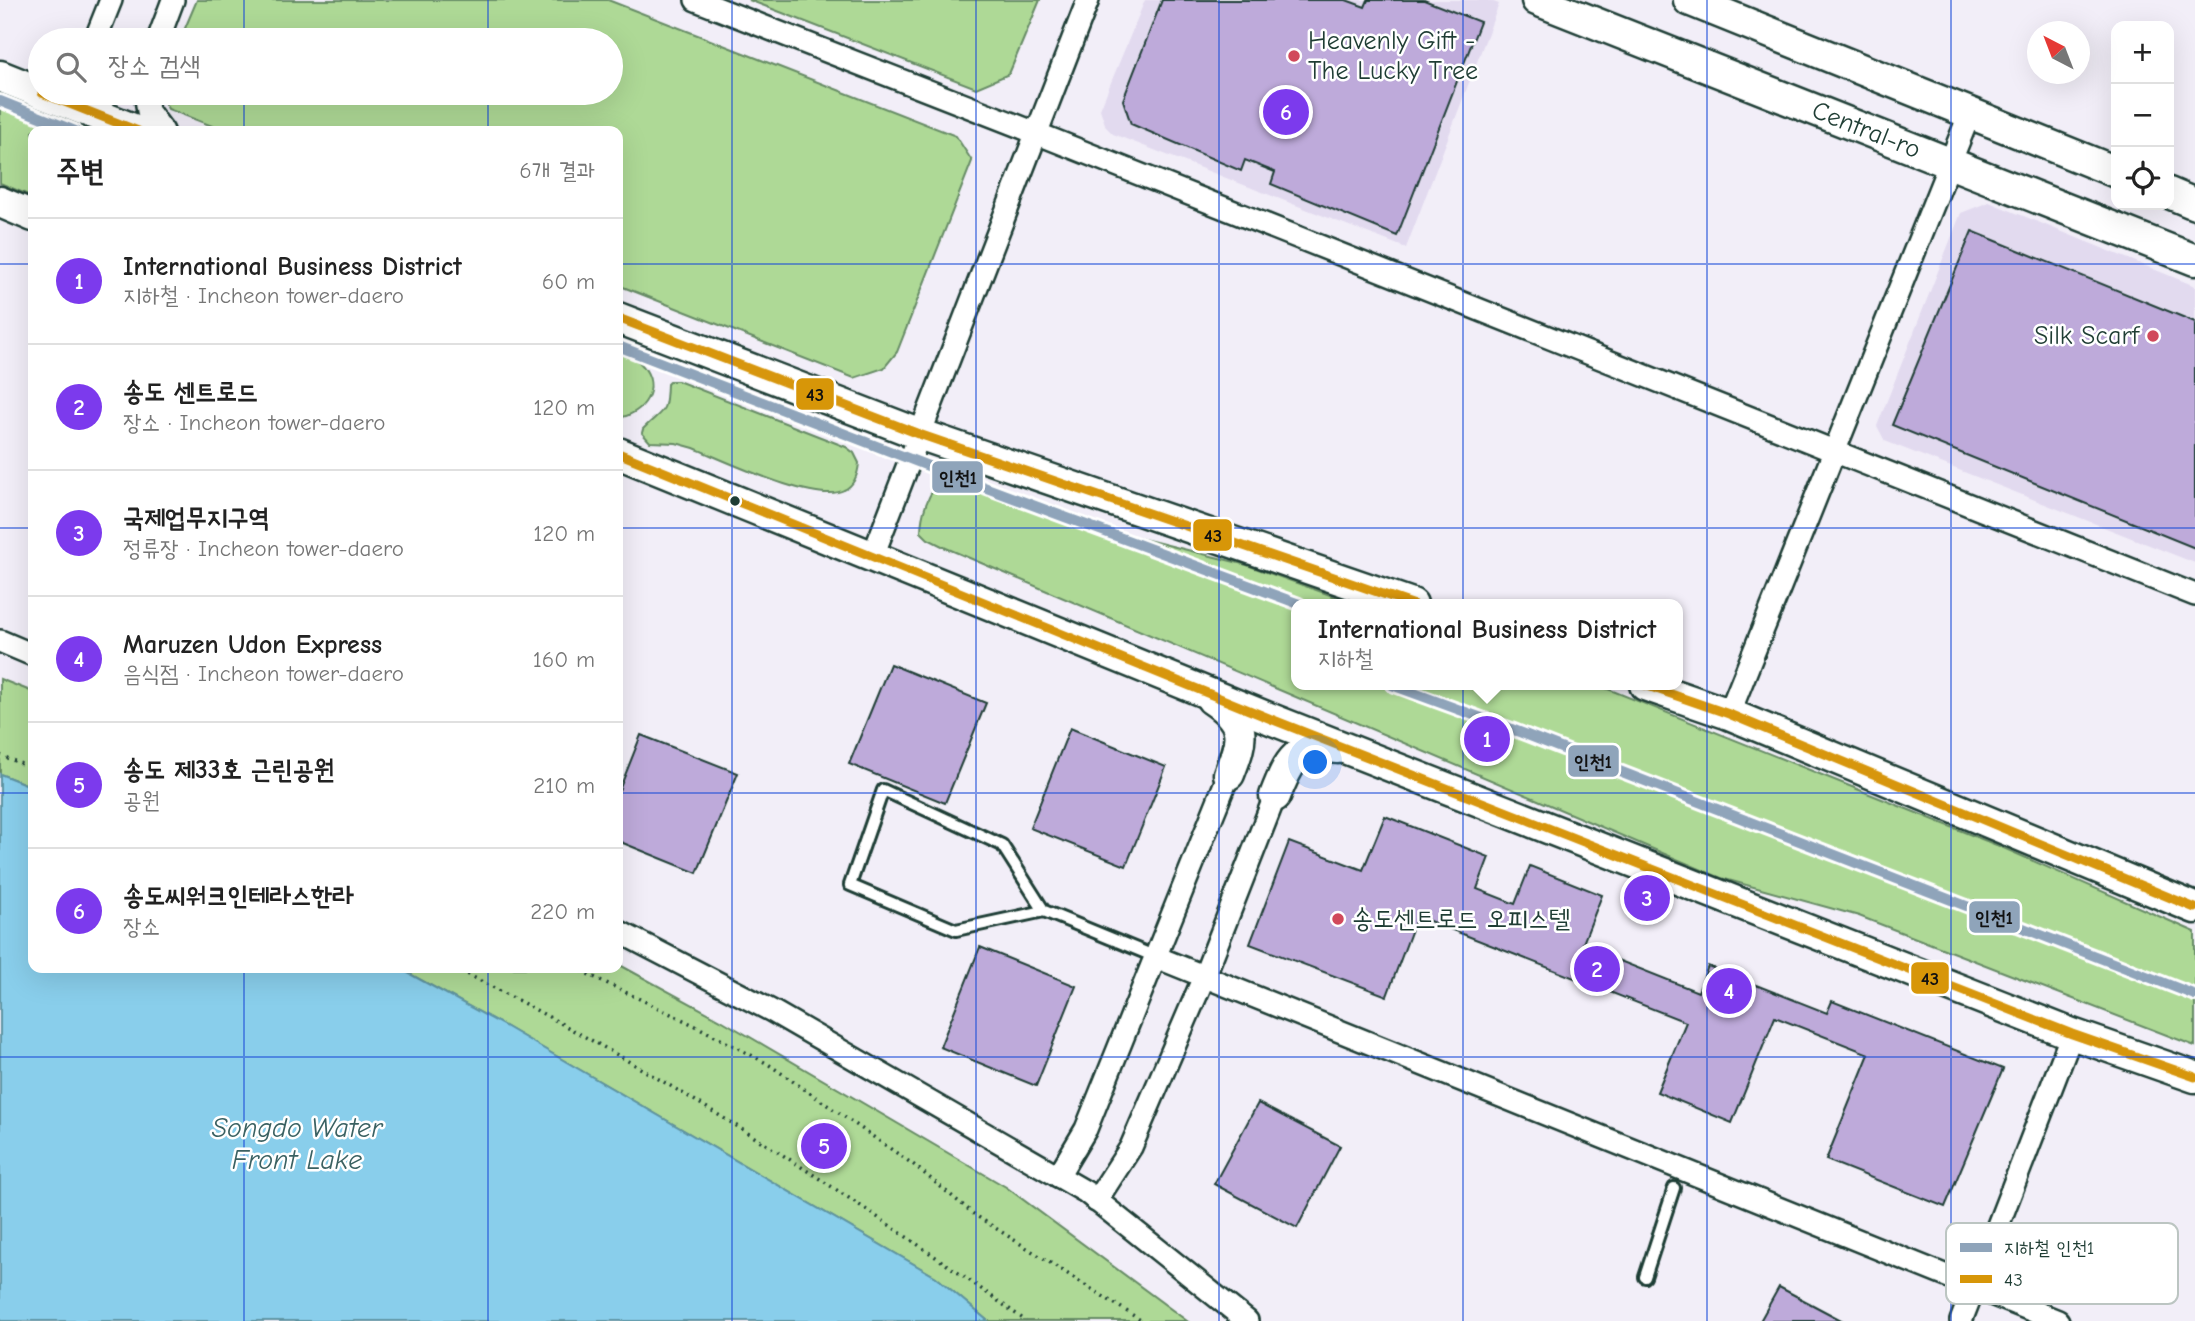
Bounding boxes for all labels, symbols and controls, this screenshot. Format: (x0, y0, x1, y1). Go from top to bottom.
north arrow (2027, 21, 2090, 84)
map controls (2111, 21, 2174, 210)
button: + (2111, 21, 2174, 84)
place label: Heavenly Gift - The Lucky Tree (1308, 26, 1478, 86)
search box (28, 28, 623, 105)
icon: search (52, 48, 90, 86)
marker: Heavenly Gift - The Lucky Tree (1286, 48, 1302, 64)
text: 장소 검색 (108, 51, 200, 81)
button: − (2111, 84, 2174, 147)
pin: 6 (1263, 86, 1309, 138)
street label: Central-ro (1808, 95, 1925, 165)
button: locate (2111, 147, 2174, 210)
text: 주변 (56, 154, 104, 189)
text: 6개 결과 (519, 157, 595, 184)
text: International Business District (123, 252, 462, 282)
text: 1 (74, 268, 84, 295)
text: 60 m (542, 268, 595, 295)
text: 지하철 · Incheon tower-daero (123, 282, 404, 309)
place label: Silk Scarf (2034, 321, 2141, 351)
marker: Silk Scarf (2145, 328, 2161, 344)
text: 송도 센트로드 (123, 377, 258, 407)
line badge: 43 (795, 377, 835, 411)
text: 43 (806, 384, 824, 406)
text: 2 (73, 394, 85, 421)
text: 120 m (533, 394, 595, 421)
text: 장소 · Incheon tower-daero (123, 409, 385, 436)
line badge: 인천1 (931, 460, 984, 494)
text: 인천1 (939, 467, 977, 489)
unlabelled marker (728, 494, 742, 508)
text: 국제업무지구역 (123, 503, 269, 533)
line badge: 43 (1192, 518, 1233, 552)
text: 3 (73, 520, 85, 547)
text: 120 m (533, 520, 595, 547)
text: 43 (1204, 525, 1222, 547)
text: 정류장 · Incheon tower-daero (123, 535, 404, 562)
popup (1291, 599, 1683, 690)
text: International Business District (1318, 615, 1656, 645)
text: Maruzen Udon Express (123, 630, 382, 660)
text: 지하철 (1318, 645, 1373, 672)
text: 4 (74, 646, 84, 673)
text: 160 m (533, 646, 595, 673)
text: 음식점 · Incheon tower-daero (123, 660, 404, 687)
pin: 1 (1464, 713, 1510, 765)
line badge: 인천1 (1567, 744, 1620, 778)
your location (1298, 745, 1332, 779)
text: 인천1 (1574, 751, 1612, 773)
text: 송도 제33호 근린공원 (123, 755, 335, 785)
text: 5 (73, 772, 85, 799)
text: 210 m (533, 772, 595, 799)
text: 공원 (123, 787, 160, 814)
pin: 3 (1624, 872, 1670, 924)
text: 송도씨워크인테라스한라 (123, 881, 353, 911)
text: 6 (73, 898, 85, 925)
text: 220 m (530, 898, 595, 925)
line badge: 인천1 (1968, 900, 2021, 934)
place label: 송도센트로드 오피스텔 (1352, 904, 1570, 934)
text: 인천1 (1975, 907, 2013, 929)
marker: 송도센트로드 오피스텔 (1330, 911, 1346, 927)
text: 장소 (123, 913, 160, 940)
pin: 2 (1574, 943, 1620, 995)
line badge: 43 (1910, 961, 1950, 995)
pin: 4 (1706, 965, 1752, 1017)
text: 43 (1921, 968, 1939, 990)
water label: Songdo Water Front Lake (212, 1112, 384, 1176)
pin: 5 (801, 1120, 847, 1172)
legend (1946, 1223, 2178, 1304)
text: 지하철 인천1 (2004, 1237, 2094, 1259)
text: 43 (2004, 1269, 2023, 1291)

